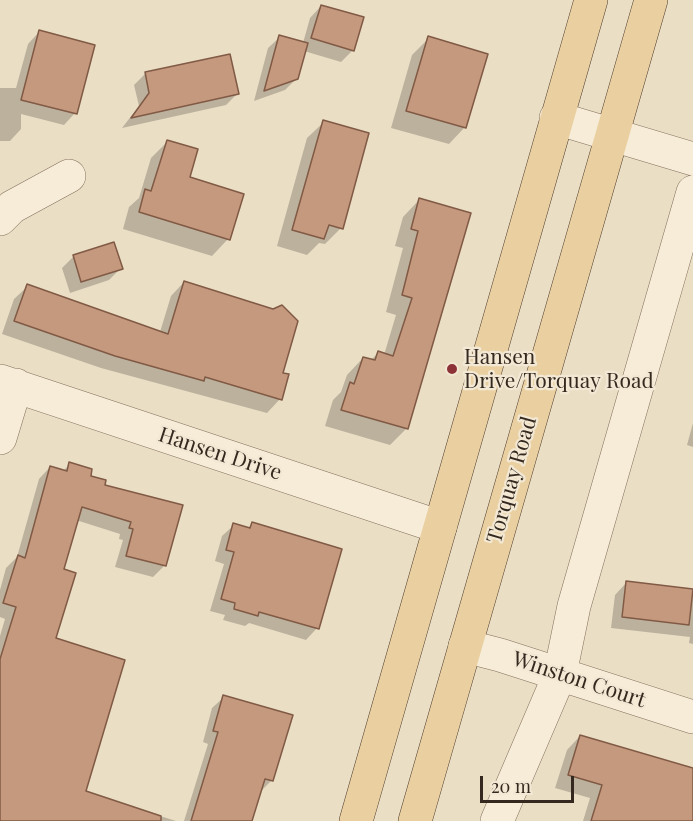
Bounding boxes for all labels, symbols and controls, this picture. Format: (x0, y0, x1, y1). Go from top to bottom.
place label: Hansen Drive/Torquay Road (464, 344, 654, 394)
marker: Hansen Drive/Torquay Road (445, 362, 459, 376)
street label: Torquay Road (482, 414, 542, 546)
street label: Hansen Drive (155, 422, 285, 486)
street label: Winston Court (509, 647, 649, 713)
scale bar (483, 764, 578, 802)
text: 20 m (491, 774, 531, 798)

